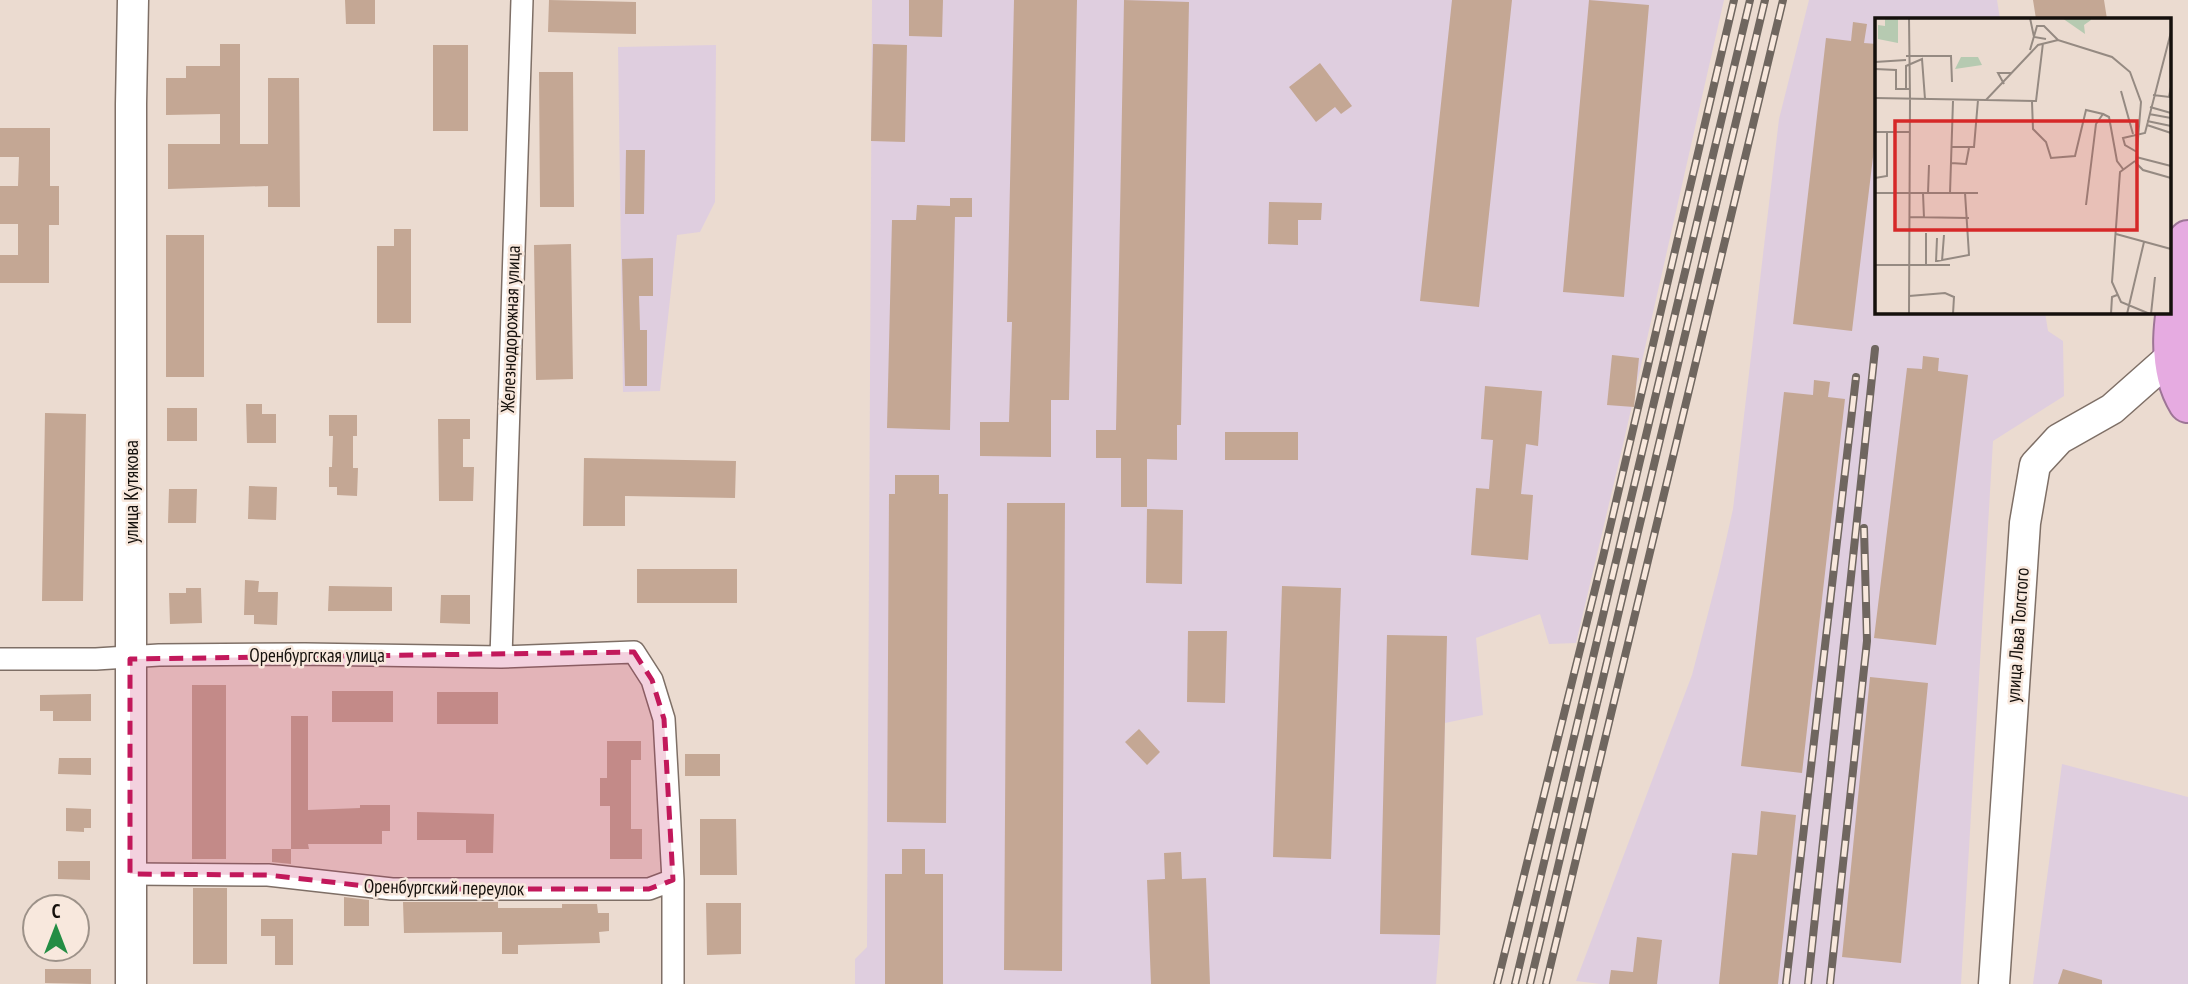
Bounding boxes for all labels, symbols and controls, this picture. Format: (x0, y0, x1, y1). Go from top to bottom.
inset map (1875, 18, 2170, 313)
street label: Железнодорожная улица (495, 245, 525, 414)
street label: улица Кутякова (119, 440, 143, 544)
street label: улица Льва Толстого (2000, 567, 2034, 703)
street label: Оренбургская улица (249, 643, 385, 667)
street label: Оренбургский переулок (364, 874, 525, 900)
north arrow (21, 893, 91, 963)
text: С (52, 899, 61, 923)

